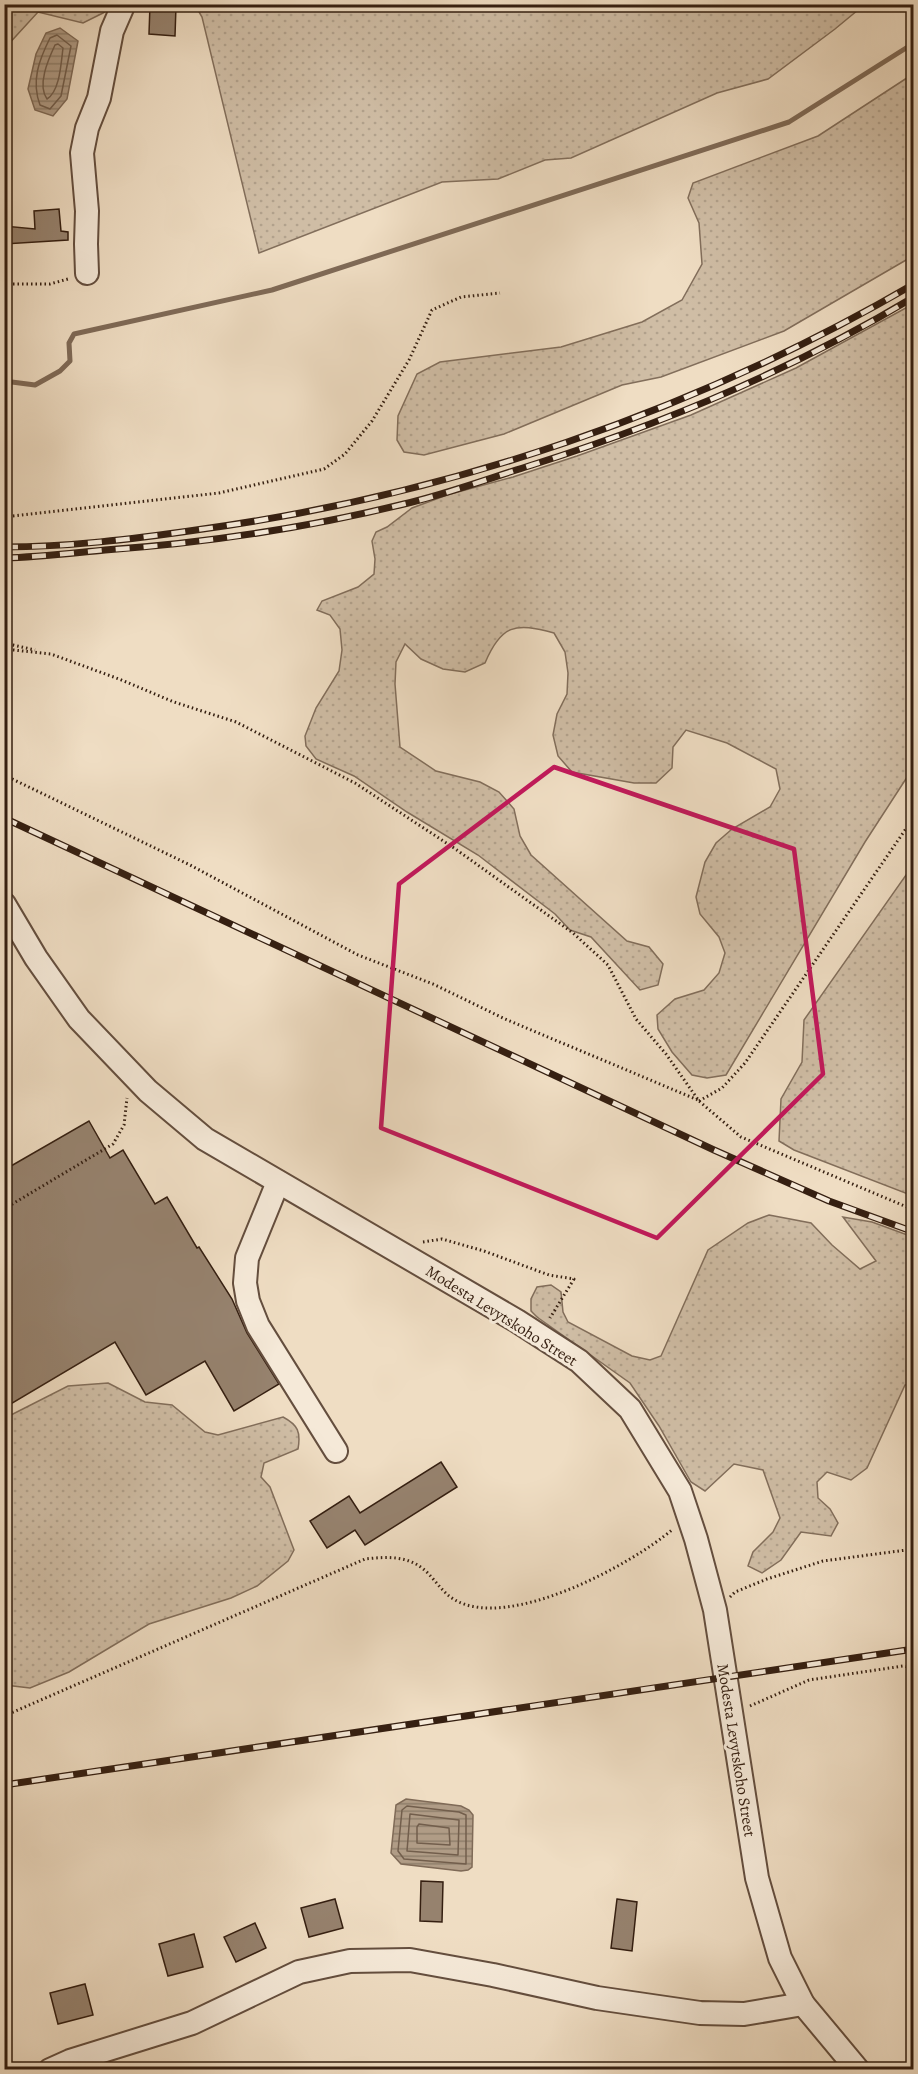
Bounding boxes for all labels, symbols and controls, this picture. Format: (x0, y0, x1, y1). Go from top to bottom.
street label: Modesta Levytskoho Street (421, 1260, 582, 1372)
street label: Modesta Levytskoho Street (711, 1662, 761, 1838)

